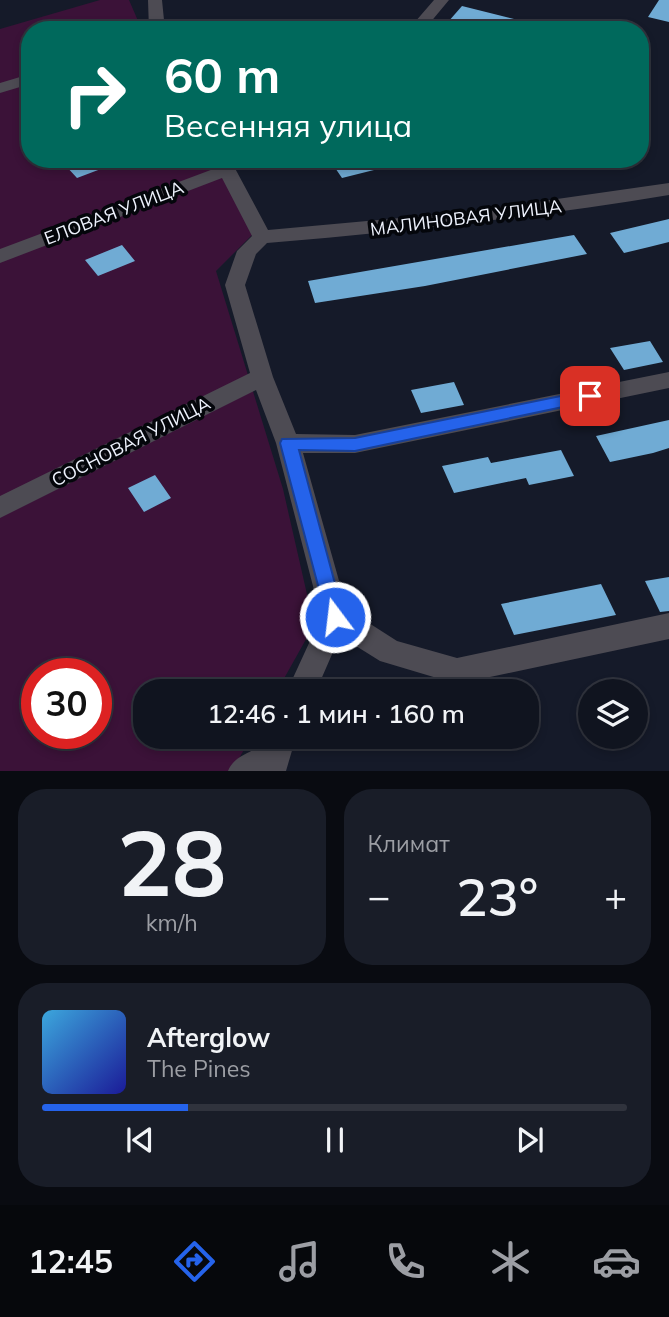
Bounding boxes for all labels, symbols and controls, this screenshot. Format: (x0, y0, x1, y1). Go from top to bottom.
text: 60 m (164, 44, 280, 105)
icon: right (49, 49, 140, 140)
text: Весенняя улица (164, 105, 412, 145)
street label: ЕЛОВАЯ УЛИЦА (41, 175, 187, 250)
street label: МАЛИНОВАЯ УЛИЦА (369, 194, 563, 241)
pin (560, 366, 620, 426)
icon: arrive (571, 377, 609, 415)
street label: СОСНОВАЯ УЛИЦА (48, 392, 214, 492)
position arrow (298, 580, 372, 654)
speed limit sign: 30 (21, 658, 112, 749)
map controls (578, 679, 648, 749)
button: layers (578, 679, 648, 749)
text: 12:46 · 1 мин · 160 m (207, 697, 465, 730)
text: 28 (117, 805, 226, 919)
text: Климат (368, 829, 450, 858)
text: 23° (456, 864, 538, 929)
text: − (368, 872, 390, 920)
text: + (604, 872, 627, 920)
text: km/h (146, 908, 198, 937)
text: Afterglow (147, 1021, 270, 1054)
text: The Pines (147, 1054, 251, 1083)
icon: previous (121, 1121, 159, 1159)
icon: pause (316, 1121, 354, 1159)
icon: next (511, 1121, 549, 1159)
icon: directions (170, 1237, 219, 1286)
icon: music (275, 1237, 324, 1286)
icon: phone (381, 1237, 430, 1286)
icon: climate (486, 1237, 535, 1286)
icon: car (592, 1237, 641, 1286)
text: 12:45 (28, 1241, 113, 1281)

